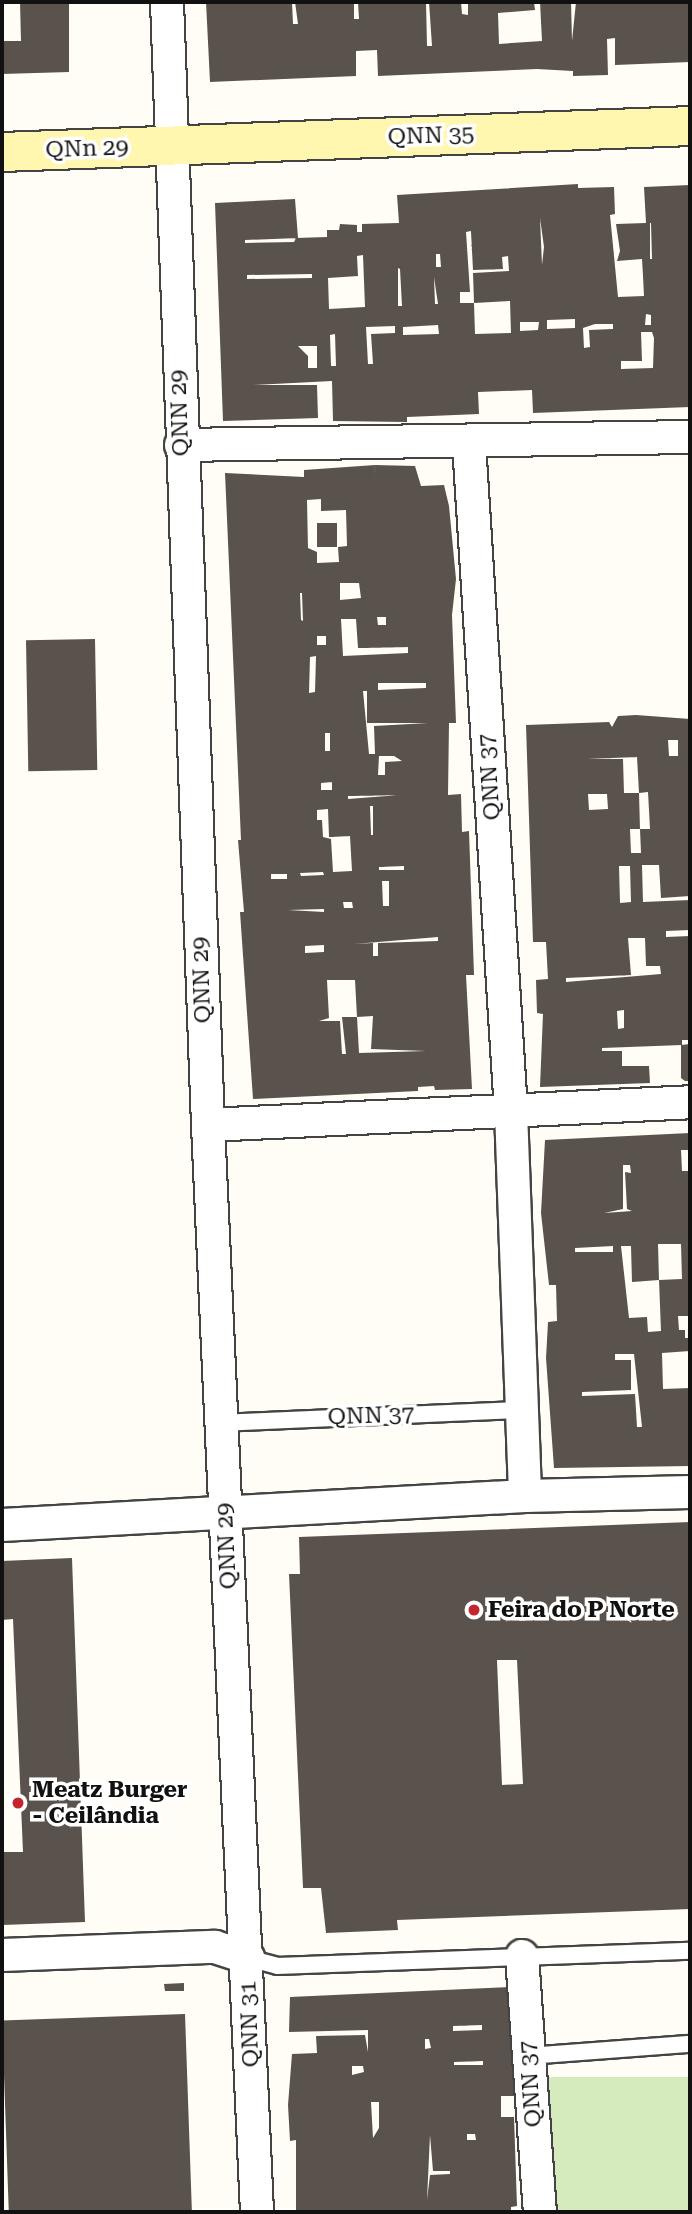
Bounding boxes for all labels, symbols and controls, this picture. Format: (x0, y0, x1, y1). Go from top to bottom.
street label: QNN 35 (387, 121, 475, 151)
street label: QNn 29 (45, 134, 129, 164)
street label: QNN 29 (165, 369, 195, 457)
street label: QNN 37 (473, 733, 507, 821)
street label: QNN 29 (187, 936, 217, 1024)
street label: QNN 37 (327, 1401, 415, 1431)
street label: QNN 29 (211, 1502, 243, 1590)
place label: Feira do P Norte (488, 1596, 675, 1624)
marker: Feira do P Norte (466, 1602, 482, 1618)
place label: Meatz Burger - Ceilândia (32, 1776, 188, 1830)
marker: Meatz Burger - Ceilândia (10, 1795, 26, 1811)
street label: QNN 31 (235, 1980, 265, 2068)
street label: QNN 37 (514, 2040, 548, 2128)

